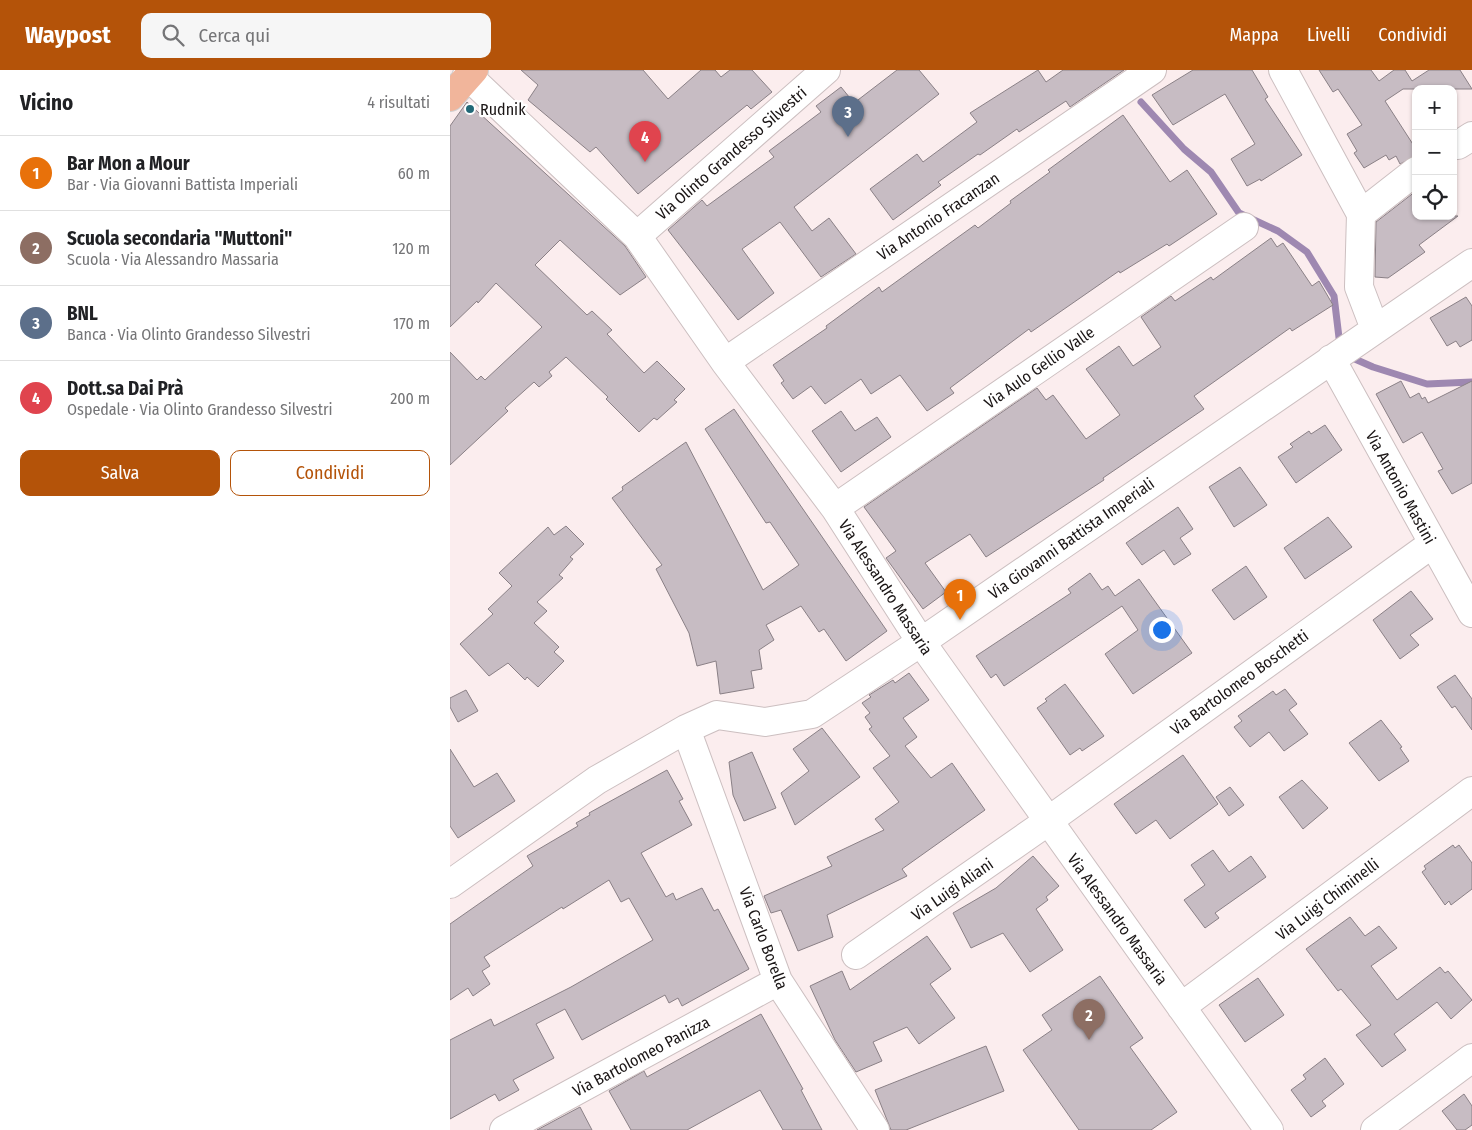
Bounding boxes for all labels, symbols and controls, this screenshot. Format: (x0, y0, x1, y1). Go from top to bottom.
search box (141, 13, 491, 58)
text: Waypost (25, 21, 111, 49)
icon: search (159, 21, 187, 49)
text: Cerca qui (199, 24, 270, 47)
text: Mappa (1230, 24, 1279, 46)
text: Livelli (1307, 24, 1350, 46)
text: Condividi (1378, 24, 1447, 46)
street label: Via Olinto Grandesso Silvestri (652, 83, 810, 224)
map controls (1412, 85, 1457, 220)
button: + (1412, 85, 1457, 130)
text: Vicino (20, 90, 73, 116)
text: 4 risultati (367, 93, 430, 112)
pin: 3 (832, 96, 864, 137)
place label: Rudnik (480, 100, 526, 119)
marker: Rudnik (464, 103, 476, 115)
pin: 4 (629, 121, 661, 162)
button: − (1412, 130, 1457, 175)
text: Bar Mon a Mour (67, 152, 190, 175)
text: 1 (33, 164, 39, 183)
text: 60 m (398, 164, 430, 183)
street label: Via Antonio Fracanzan (874, 168, 1003, 264)
text: Bar · Via Giovanni Battista Imperiali (67, 175, 298, 194)
button: locate (1412, 175, 1457, 220)
text: Scuola secondaria "Muttoni" (67, 227, 292, 250)
text: 2 (32, 239, 40, 258)
text: 120 m (392, 239, 430, 258)
text: Scuola · Via Alessandro Massaria (67, 250, 279, 269)
text: BNL (67, 302, 98, 325)
text: 3 (32, 314, 40, 333)
text: 170 m (393, 314, 430, 333)
street label: Via Aulo Gellio Valle (981, 322, 1098, 412)
text: Banca · Via Olinto Grandesso Silvestri (67, 325, 311, 344)
text: Dott.sa Dai Prà (67, 377, 183, 400)
text: 4 (32, 389, 40, 408)
text: 200 m (390, 389, 430, 408)
text: Ospedale · Via Olinto Grandesso Silvestri (67, 400, 333, 419)
street label: Via Antonio Mastini (1362, 427, 1439, 547)
button: Salva (20, 450, 220, 496)
button: Condividi (230, 450, 430, 496)
street label: Via Giovanni Battista Imperiali (985, 474, 1158, 603)
street label: Via Alessandro Massaria (835, 516, 937, 659)
pin: 1 (944, 579, 976, 620)
your location (1149, 617, 1175, 643)
street label: Via Bartolomeo Boschetti (1167, 626, 1312, 739)
street label: Via Alessandro Massaria (1064, 850, 1172, 989)
street label: Via Luigi Aliani (908, 854, 997, 925)
street label: Via Luigi Chiminelli (1272, 855, 1383, 944)
street label: Via Carlo Borella (735, 884, 792, 992)
pin: 2 (1073, 999, 1105, 1040)
street label: Via Bartolomeo Panizza (569, 1012, 713, 1101)

